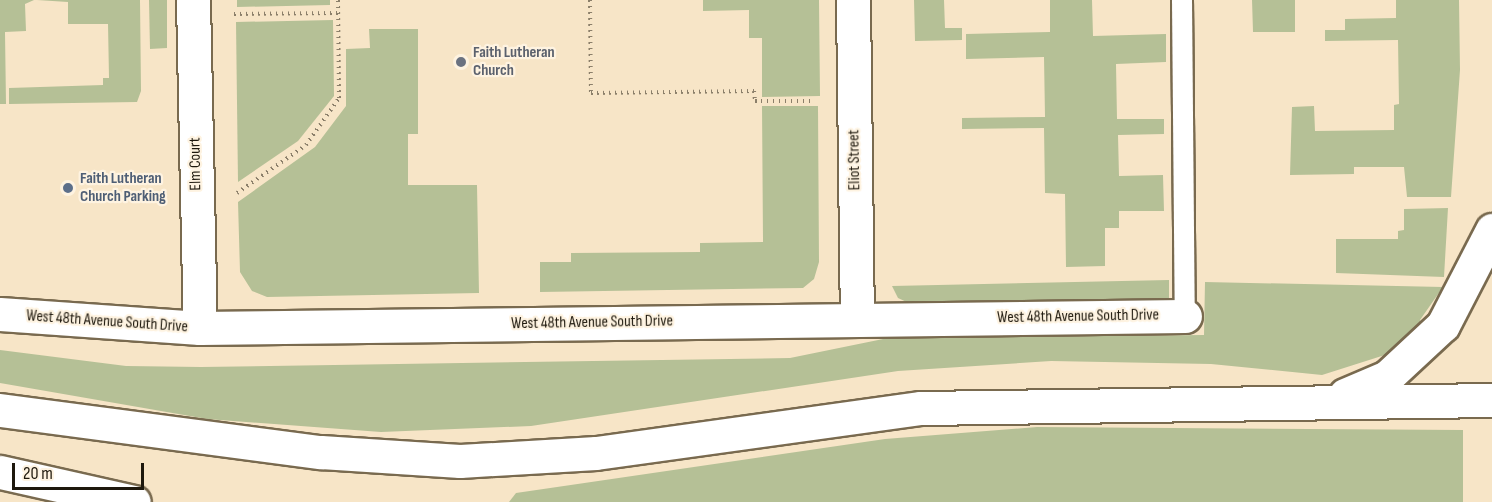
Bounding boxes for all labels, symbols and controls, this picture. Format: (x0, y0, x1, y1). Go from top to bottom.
place label: Faith Lutheran Church (473, 43, 555, 81)
marker: Faith Lutheran Church (454, 55, 468, 69)
street label: Eliot Street (845, 129, 865, 191)
street label: Elm Court (186, 137, 206, 191)
place label: Faith Lutheran Church Parking (80, 169, 166, 207)
marker: Faith Lutheran Church Parking (61, 181, 75, 195)
street label: West 48th Avenue South Drive (997, 306, 1159, 328)
street label: West 48th Avenue South Drive (26, 307, 188, 337)
street label: West 48th Avenue South Drive (511, 312, 673, 334)
scale bar (15, 451, 147, 489)
text: 20 m (23, 463, 53, 484)

